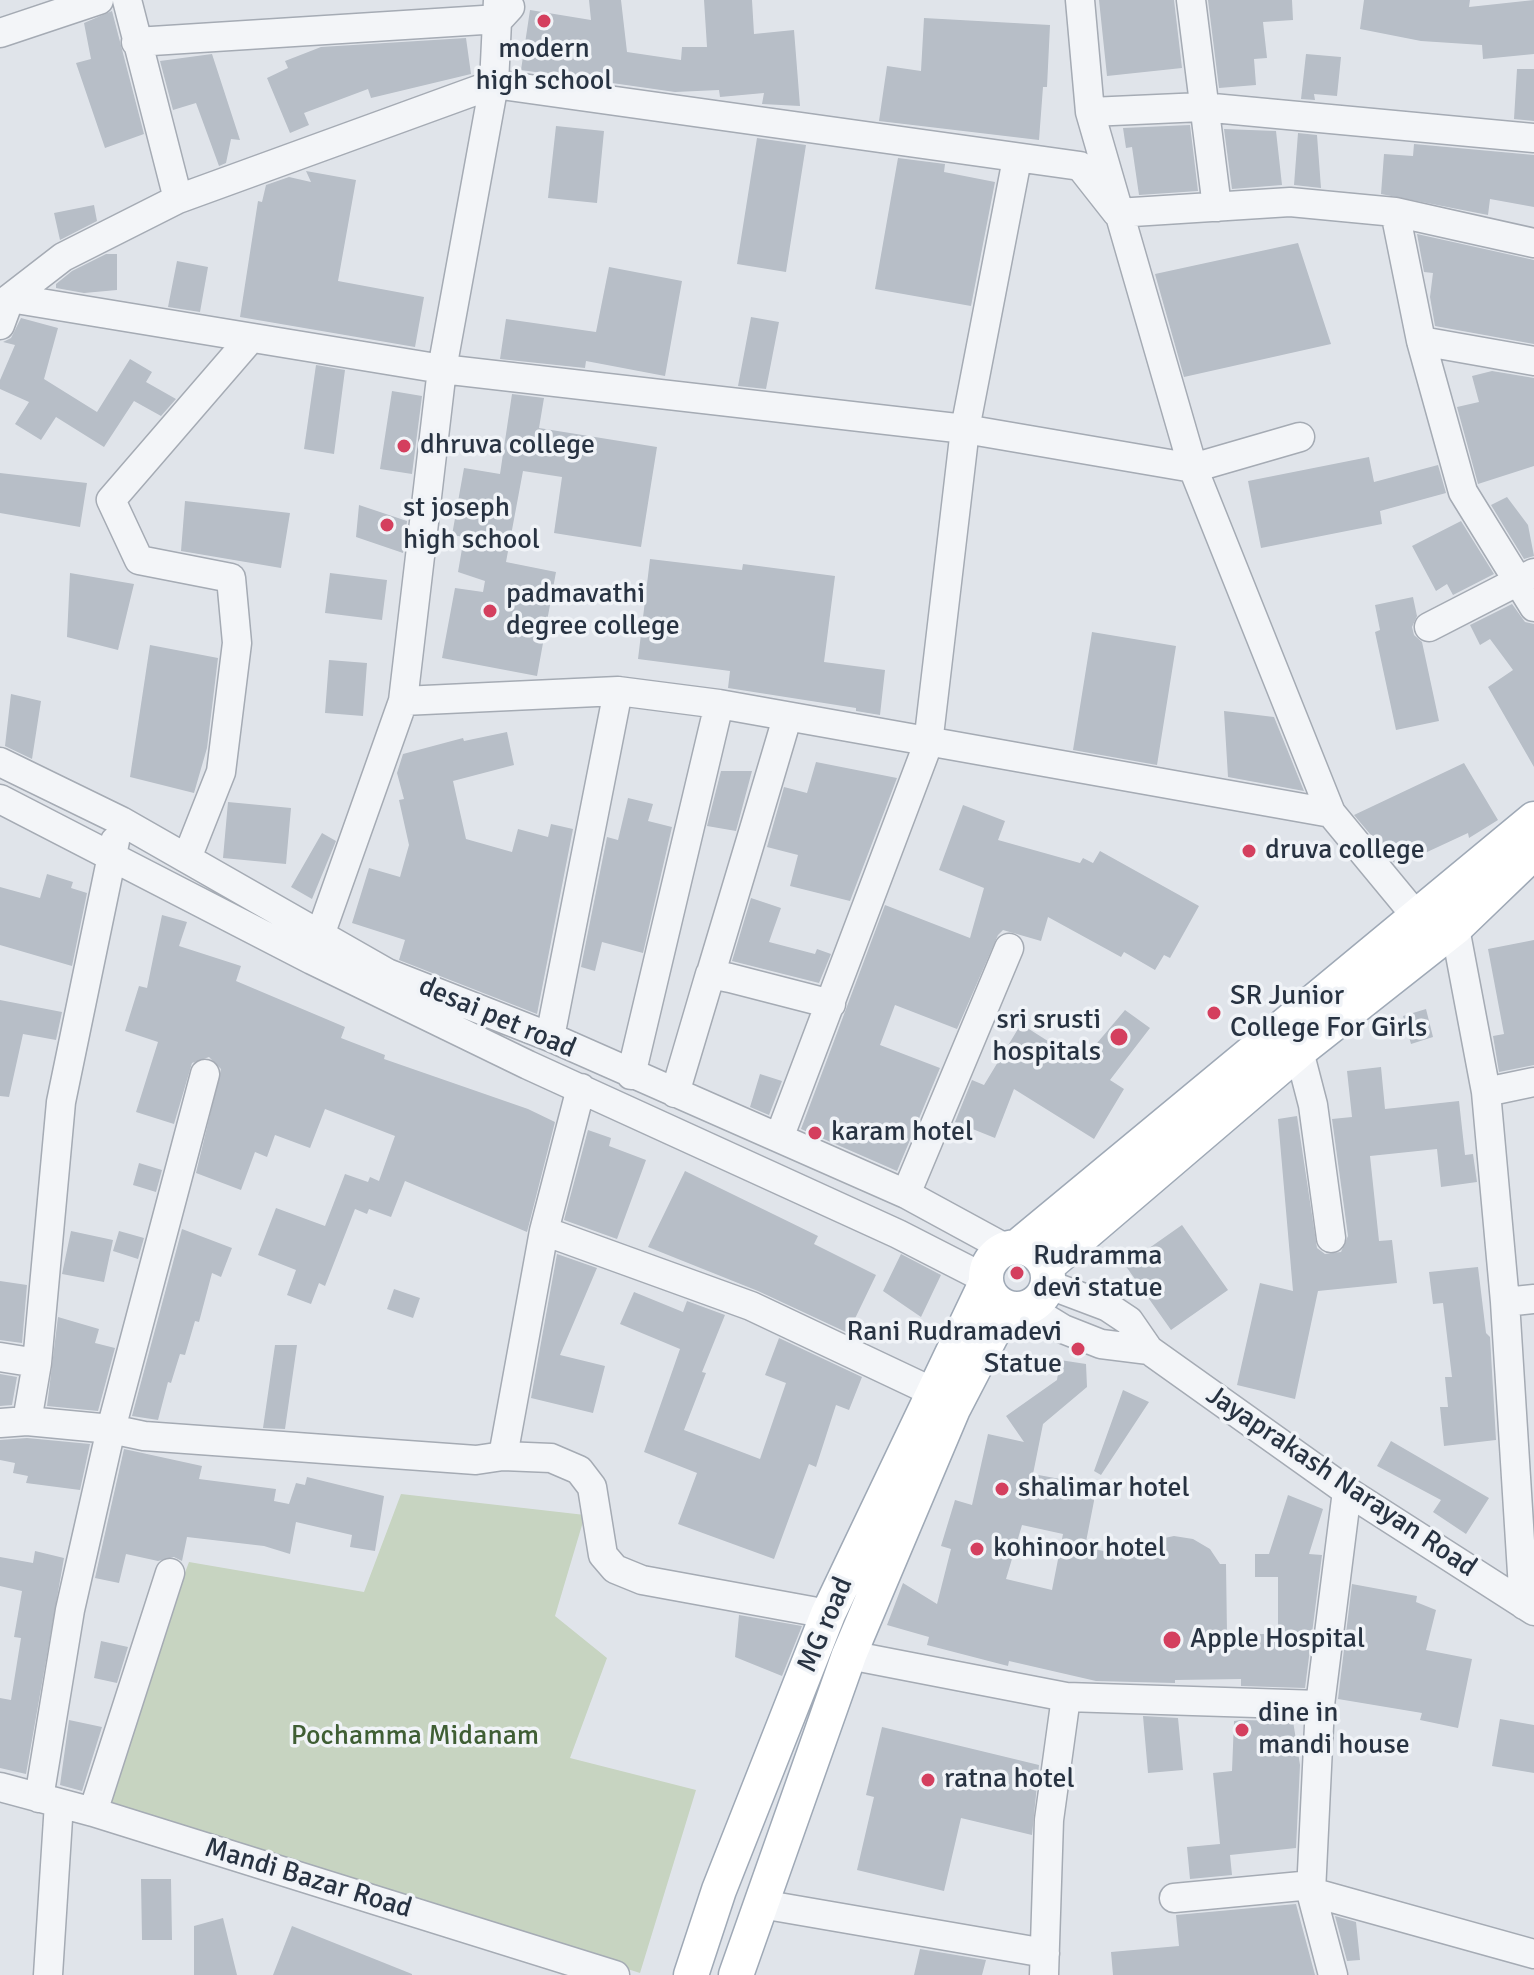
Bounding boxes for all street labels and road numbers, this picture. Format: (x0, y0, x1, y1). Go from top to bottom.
street label: desai pet road (413, 970, 581, 1066)
street label: Jayaprakash Narayan Road (1199, 1379, 1483, 1585)
street label: MG road (791, 1572, 861, 1678)
street label: Mandi Bazar Road (200, 1832, 416, 1926)

